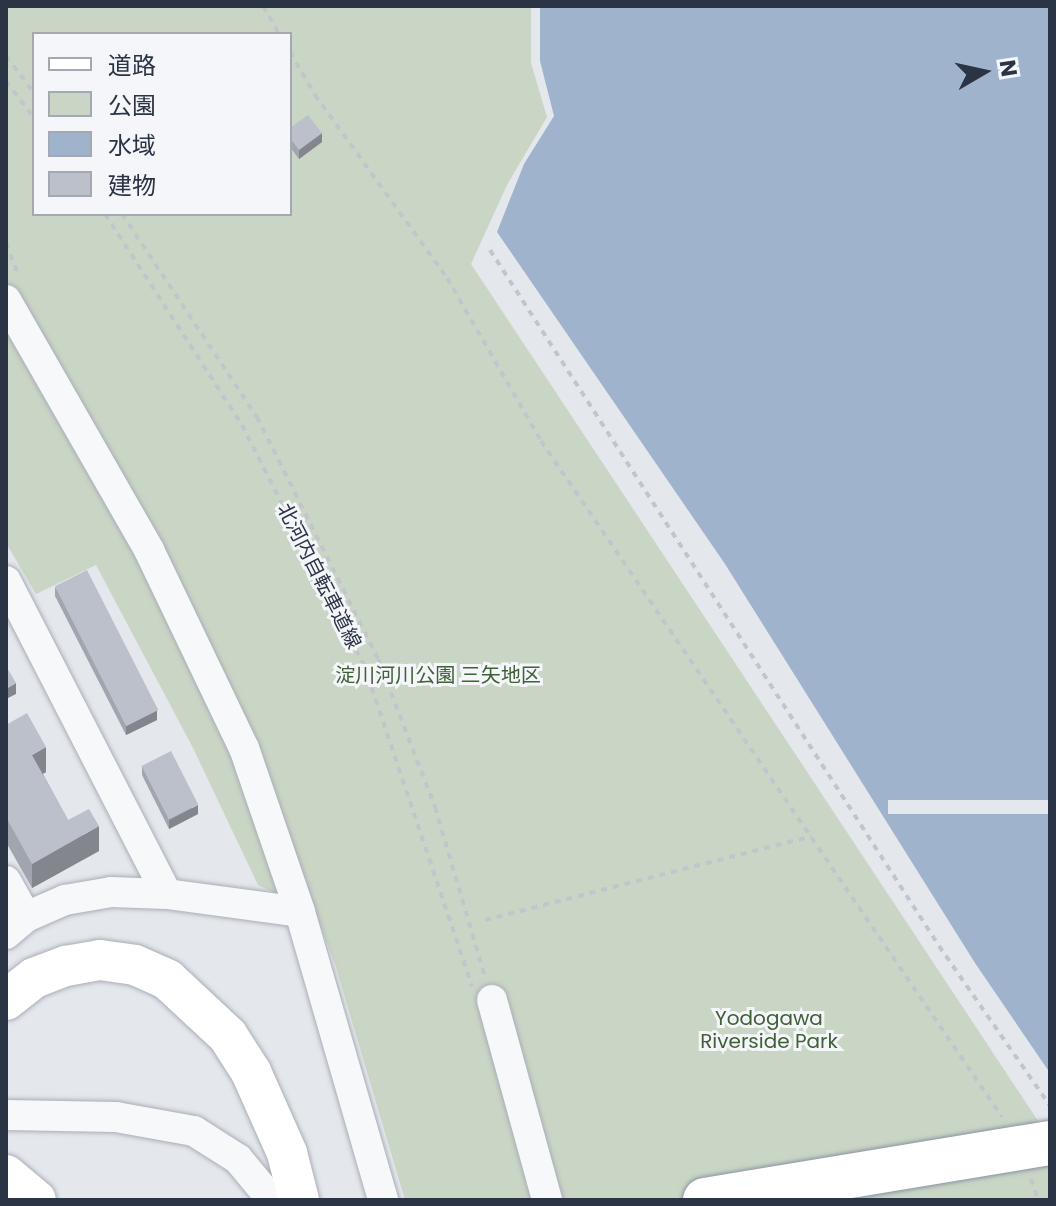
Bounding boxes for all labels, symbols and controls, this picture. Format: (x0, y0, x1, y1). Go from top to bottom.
legend (32, 32, 292, 216)
north arrow (944, 32, 1024, 112)
text: 道路 (108, 49, 156, 82)
text: N (992, 58, 1025, 79)
text: 公園 (108, 89, 156, 122)
text: 水域 (108, 129, 156, 162)
text: 建物 (108, 169, 156, 202)
street label: 北河内自転車道線 (272, 499, 366, 653)
park label: 淀川河川公園 三矢地区 (335, 663, 541, 687)
park label: Yodogawa Riverside Park (700, 1006, 838, 1053)

